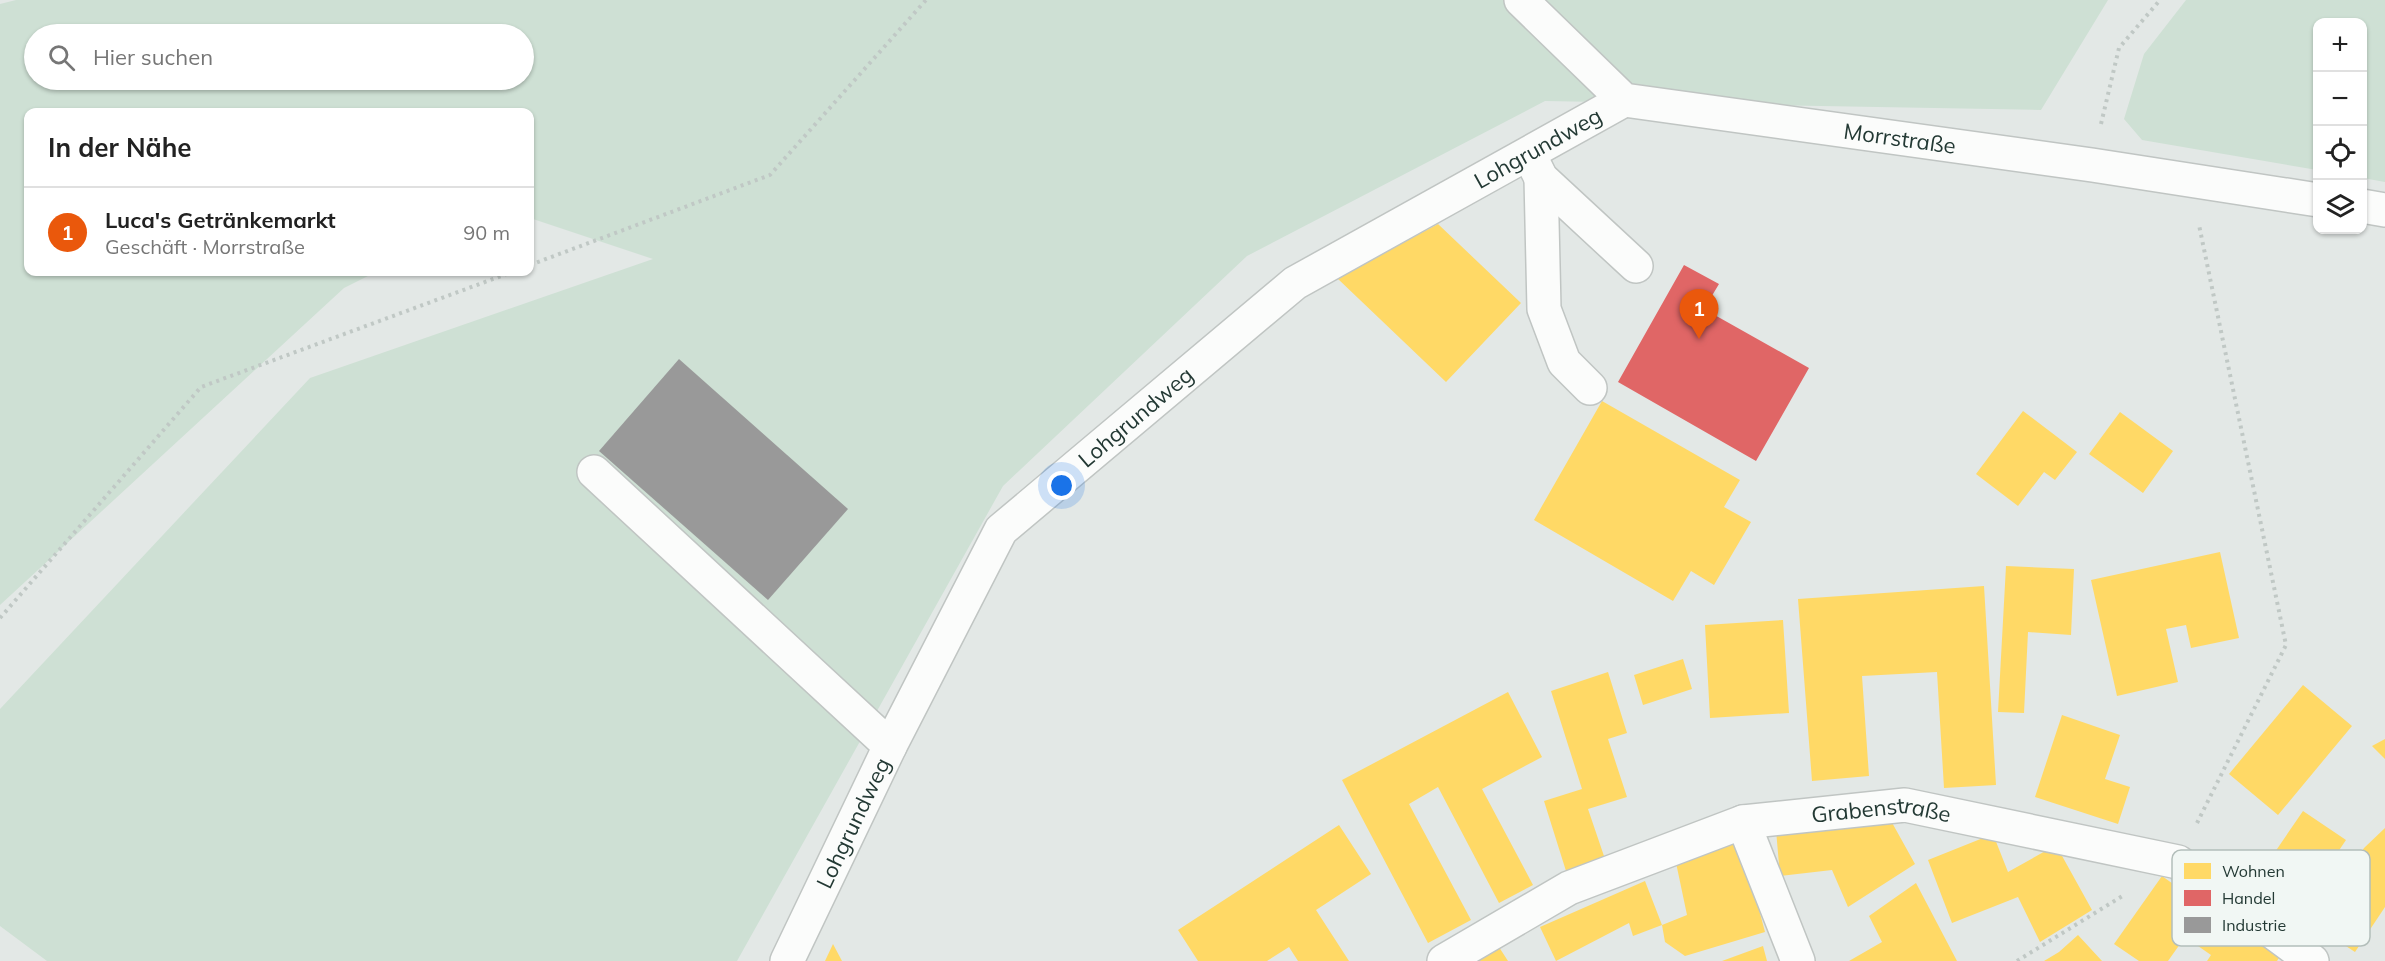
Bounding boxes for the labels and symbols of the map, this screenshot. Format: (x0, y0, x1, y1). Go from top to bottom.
street label: Lohgrundweg (1469, 101, 1606, 195)
street label: Morrstraße (1842, 117, 1958, 160)
pin: 1 (1680, 290, 1718, 339)
street label: Lohgrundweg (1072, 361, 1199, 473)
your location (1047, 471, 1076, 500)
street label: Lohgrundweg (810, 753, 896, 893)
street label: Grabenstraße (1810, 791, 1954, 829)
legend (2172, 850, 2370, 946)
text: Wohnen (2222, 861, 2285, 881)
text: Handel (2222, 888, 2275, 908)
text: Industrie (2222, 915, 2286, 935)

